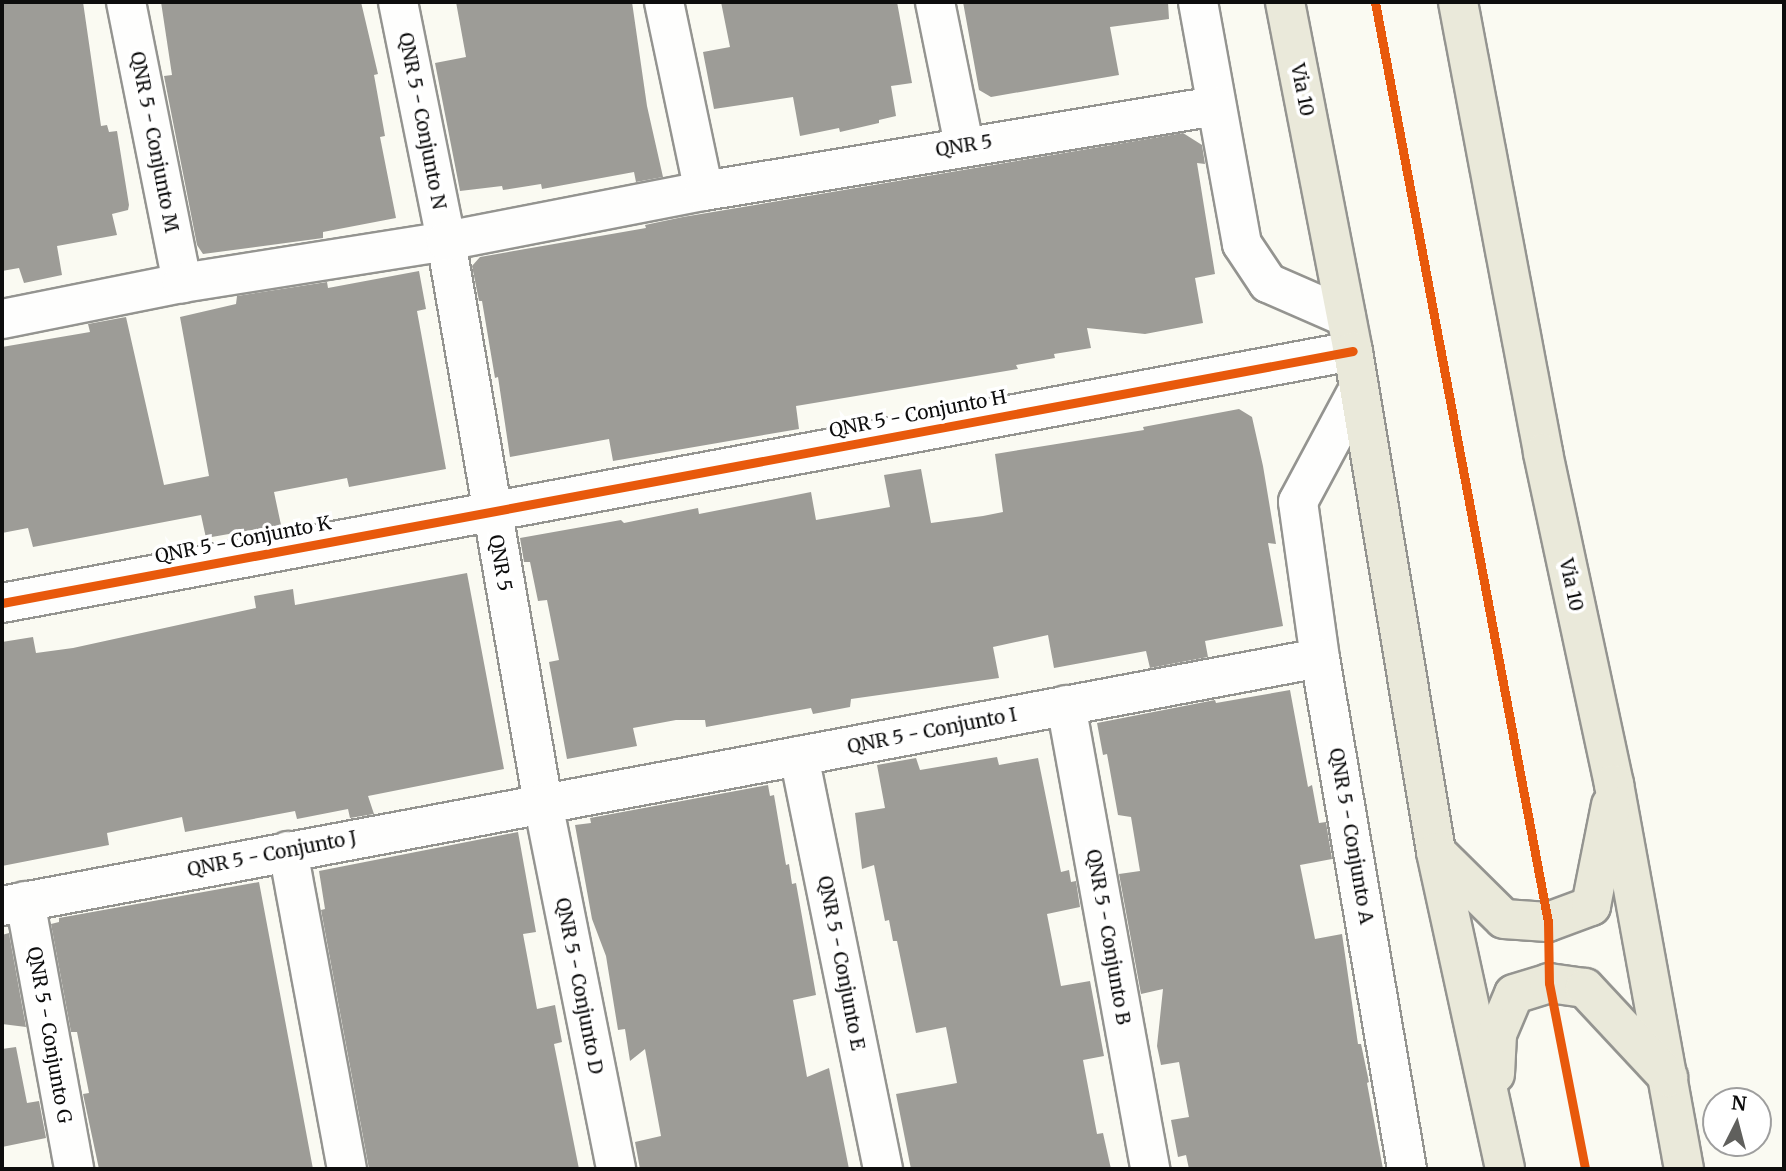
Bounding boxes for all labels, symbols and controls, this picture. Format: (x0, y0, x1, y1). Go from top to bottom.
street label: QNR 5 - Conjunto N (394, 31, 450, 211)
street label: QNR 5 - Conjunto M (125, 50, 183, 234)
street label: Via 10 (1286, 62, 1318, 118)
street label: QNR 5 (934, 130, 994, 162)
street label: QNR 5 - Conjunto H (827, 386, 1009, 442)
street label: QNR 5 - Conjunto K (153, 512, 333, 568)
street label: QNR 5 (484, 533, 516, 593)
street label: Via 10 (1554, 557, 1588, 613)
street label: QNR 5 - Conjunto I (845, 703, 1019, 759)
street label: QNR 5 - Conjunto A (1324, 746, 1378, 926)
street label: QNR 5 - Conjunto J (185, 826, 359, 882)
street label: QNR 5 - Conjunto B (1081, 848, 1135, 1026)
street label: QNR 5 - Conjunto E (813, 874, 869, 1052)
street label: QNR 5 - Conjunto D (551, 896, 607, 1076)
street label: QNR 5 - Conjunto G (22, 945, 76, 1125)
north arrow (1702, 1087, 1772, 1157)
text: N (1730, 1090, 1748, 1116)

